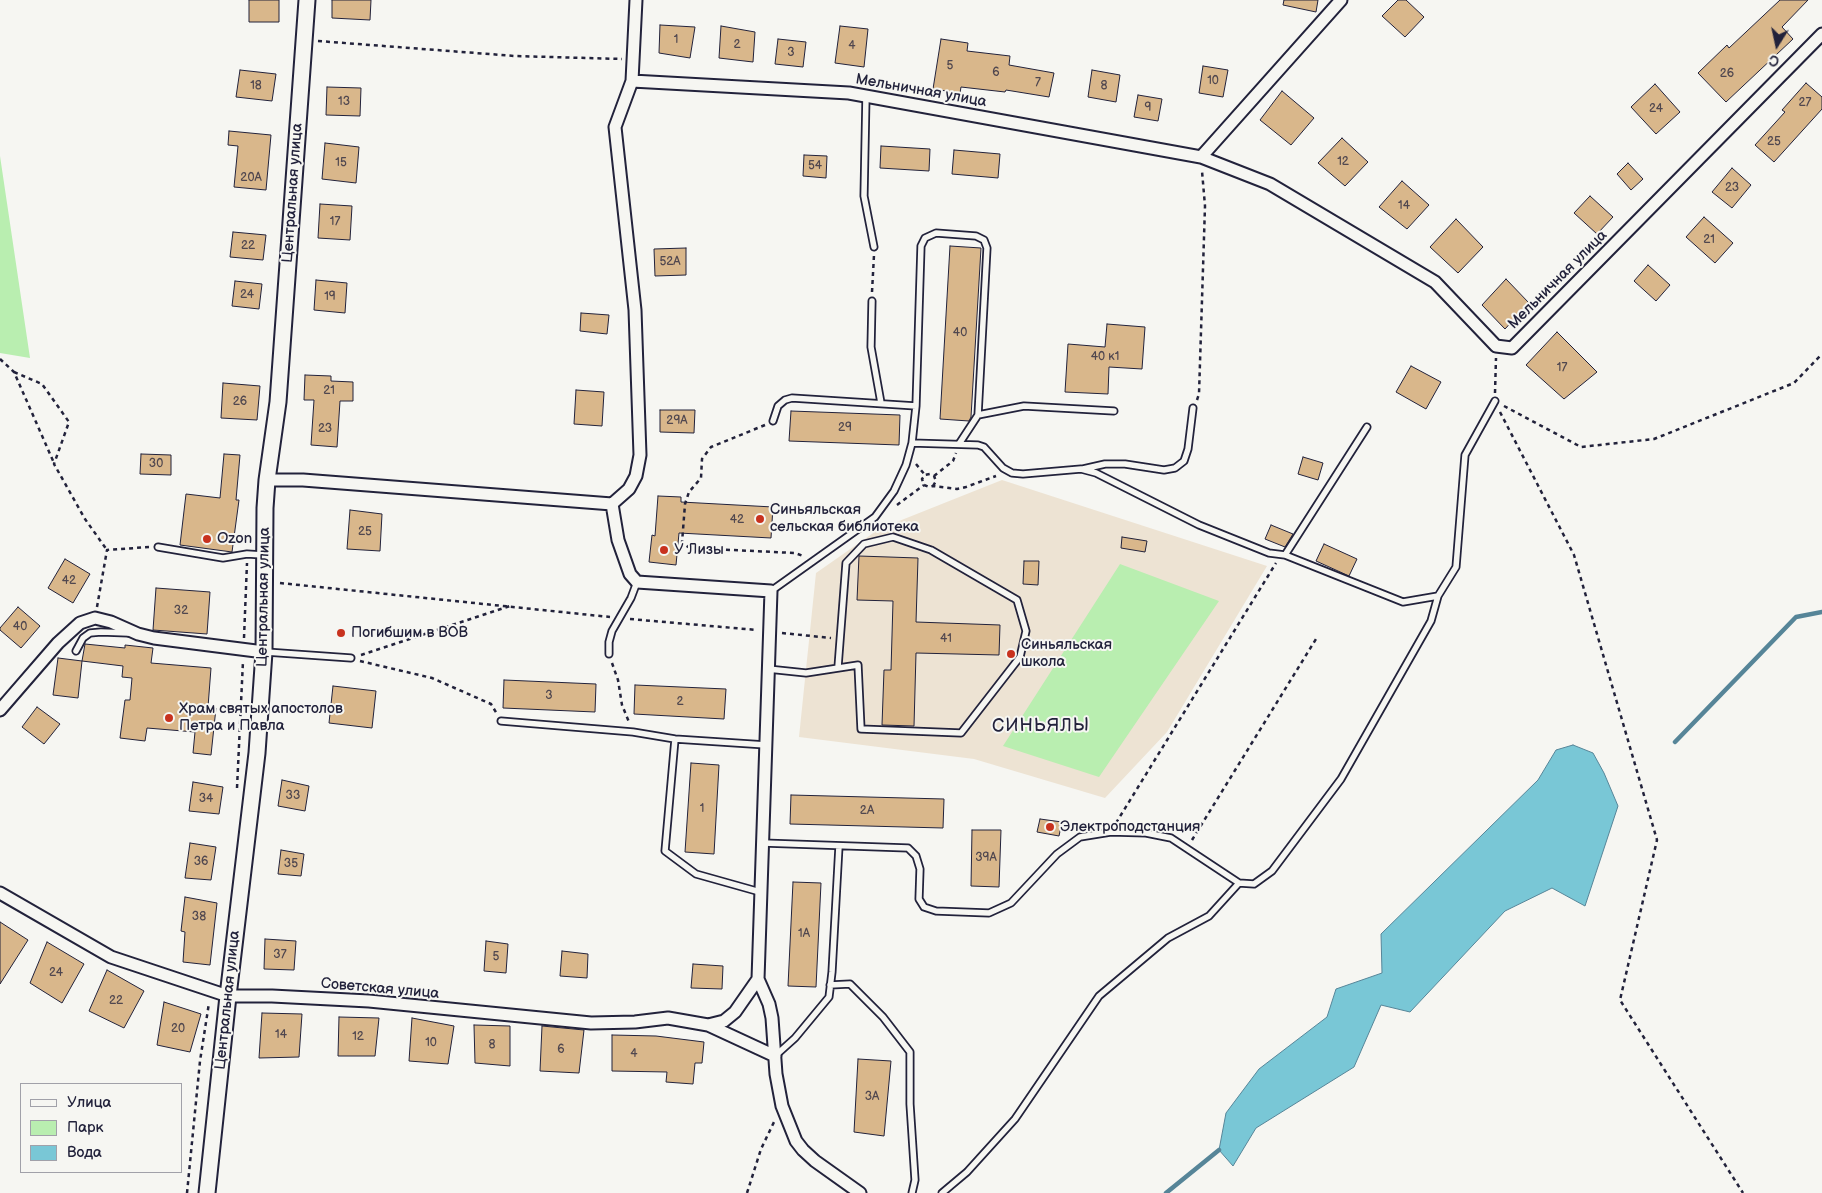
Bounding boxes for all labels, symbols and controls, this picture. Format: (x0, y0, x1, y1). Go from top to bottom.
north arrow (1752, 20, 1802, 70)
house number: 1 (674, 33, 678, 47)
house number: 2 (733, 38, 741, 52)
house number: 4 (848, 39, 856, 53)
house number: 3 (787, 46, 795, 60)
text: С (1768, 51, 1781, 69)
house number: 5 (947, 59, 953, 73)
house number: 6 (992, 66, 1000, 80)
house number: 26 (1720, 67, 1734, 81)
street label: Мельничная улица (854, 71, 988, 111)
house number: 10 (1207, 74, 1219, 88)
house number: 7 (1035, 76, 1041, 90)
house number: 18 (250, 79, 262, 93)
house number: 8 (1101, 79, 1107, 93)
house number: 13 (338, 95, 350, 109)
house number: 27 (1799, 96, 1811, 110)
house number: 9 (1145, 101, 1151, 115)
house number: 24 (1649, 102, 1663, 116)
street label: Центральная улица (279, 123, 307, 263)
house number: 25 (1767, 135, 1781, 149)
house number: 12 (1337, 155, 1349, 169)
house number: 15 (335, 156, 347, 170)
house number: 54 (808, 159, 822, 173)
house number: 20А (240, 171, 262, 185)
house number: 23 (1725, 181, 1739, 195)
house number: 14 (1398, 199, 1410, 213)
house number: 17 (330, 215, 340, 229)
street label: Мельничная улица (1505, 227, 1611, 333)
house number: 21 (1703, 233, 1715, 247)
house number: 22 (241, 239, 255, 253)
house number: 52А (659, 255, 681, 269)
house number: 24 (240, 288, 254, 302)
house number: 19 (324, 290, 336, 304)
house number: 40 (953, 326, 967, 340)
house number: 40 к1 (1091, 350, 1119, 364)
house number: 17 (1557, 361, 1567, 375)
house number: 21 (323, 384, 335, 398)
house number: 26 (233, 395, 247, 409)
house number: 29А (666, 414, 688, 428)
house number: 29 (838, 421, 852, 435)
house number: 23 (318, 422, 332, 436)
house number: 30 (149, 457, 163, 471)
place label: Синьяльская сельская библиотека (770, 501, 919, 536)
house number: 42 (730, 513, 744, 527)
marker: Синьяльская сельская библиотека (754, 513, 766, 525)
house number: 25 (358, 525, 372, 539)
street label: Центральная улица (254, 527, 274, 667)
place label: Ozon (217, 530, 252, 548)
marker: Ozon (201, 533, 213, 545)
place label: У Лизы (674, 541, 724, 559)
marker: У Лизы (658, 544, 670, 556)
house number: 42 (62, 574, 76, 588)
house number: 32 (174, 604, 188, 618)
house number: 40 (13, 620, 27, 634)
place label: Погибшим в ВОВ (351, 624, 468, 642)
marker: Погибшим в ВОВ (335, 627, 347, 639)
house number: 41 (940, 632, 952, 646)
place label: Синьяльская школа (1021, 636, 1112, 671)
marker: Синьяльская школа (1005, 648, 1017, 660)
house number: 3 (545, 689, 553, 703)
house number: 2 (676, 695, 684, 709)
place label: Храм святых апостолов Петра и Павла (179, 700, 343, 735)
marker: Храм святых апостолов Петра и Павла (163, 712, 175, 724)
district label: СИНЬЯЛЫ (991, 715, 1091, 737)
house number: 33 (286, 789, 300, 803)
house number: 34 (199, 792, 213, 806)
house number: 1 (700, 802, 704, 816)
house number: 2А (860, 804, 874, 818)
place label: Электроподстанция (1060, 818, 1200, 836)
marker: Электроподстанция (1044, 821, 1056, 833)
house number: 39А (975, 851, 997, 865)
house number: 36 (194, 855, 208, 869)
house number: 35 (284, 857, 298, 871)
house number: 38 (192, 910, 206, 924)
house number: 1А (798, 927, 810, 941)
street label: Центральная улица (212, 930, 244, 1070)
house number: 37 (273, 948, 287, 962)
house number: 5 (493, 950, 499, 964)
house number: 24 (49, 966, 63, 980)
street label: Советская улица (320, 975, 440, 1003)
house number: 22 (109, 994, 123, 1008)
house number: 20 (171, 1022, 185, 1036)
house number: 14 (275, 1028, 287, 1042)
house number: 12 (352, 1030, 364, 1044)
house number: 10 (425, 1036, 437, 1050)
house number: 8 (489, 1038, 495, 1052)
house number: 6 (557, 1043, 565, 1057)
house number: 4 (630, 1047, 638, 1061)
legend (20, 1083, 182, 1173)
house number: 3А (865, 1090, 879, 1104)
text: Улица (67, 1093, 111, 1112)
text: Парк (67, 1118, 104, 1137)
text: Вода (67, 1143, 102, 1162)

